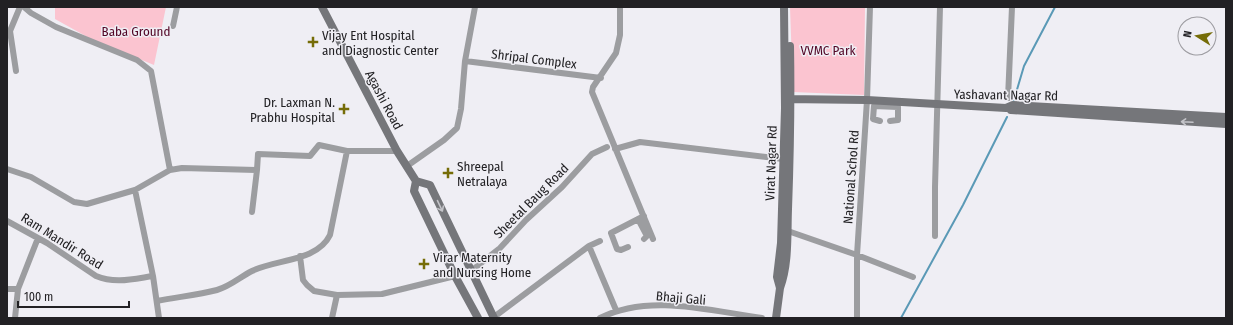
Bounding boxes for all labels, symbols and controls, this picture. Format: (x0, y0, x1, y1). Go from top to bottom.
north arrow (1177, 16, 1217, 56)
park label: Baba Ground (102, 24, 170, 39)
place label: Vijay Ent Hospital and Diagnostic Center (322, 28, 439, 58)
text: N (1181, 30, 1195, 39)
marker: Vijay Ent Hospital and Diagnostic Center (307, 36, 319, 48)
park label: VVMC Park (800, 43, 856, 58)
street label: Shripal Complex (490, 46, 578, 72)
street label: Agashi Road (362, 68, 406, 132)
street label: Yashavant Nagar Rd (954, 87, 1058, 103)
place label: Dr. Laxman N. Prabhu Hospital (250, 95, 336, 125)
marker: Dr. Laxman N. Prabhu Hospital (338, 103, 350, 115)
one-way arrow (1181, 118, 1194, 125)
street label: Virat Nagar Rd (762, 125, 780, 201)
street label: National Schol Rd (840, 129, 862, 225)
place label: Shreepal Netralaya (457, 159, 507, 189)
street label: Sheetal Baug Road (491, 161, 571, 241)
marker: Shreepal Netralaya (442, 167, 454, 179)
one-way arrow (437, 200, 444, 212)
street label: Ram Mandir Road (18, 210, 106, 272)
place label: Virar Maternity and Nursing Home (433, 250, 531, 280)
marker: Virar Maternity and Nursing Home (418, 258, 430, 270)
scale bar (18, 283, 129, 309)
street label: Bhaji Gali (655, 288, 707, 308)
text: 100 m (24, 290, 53, 304)

